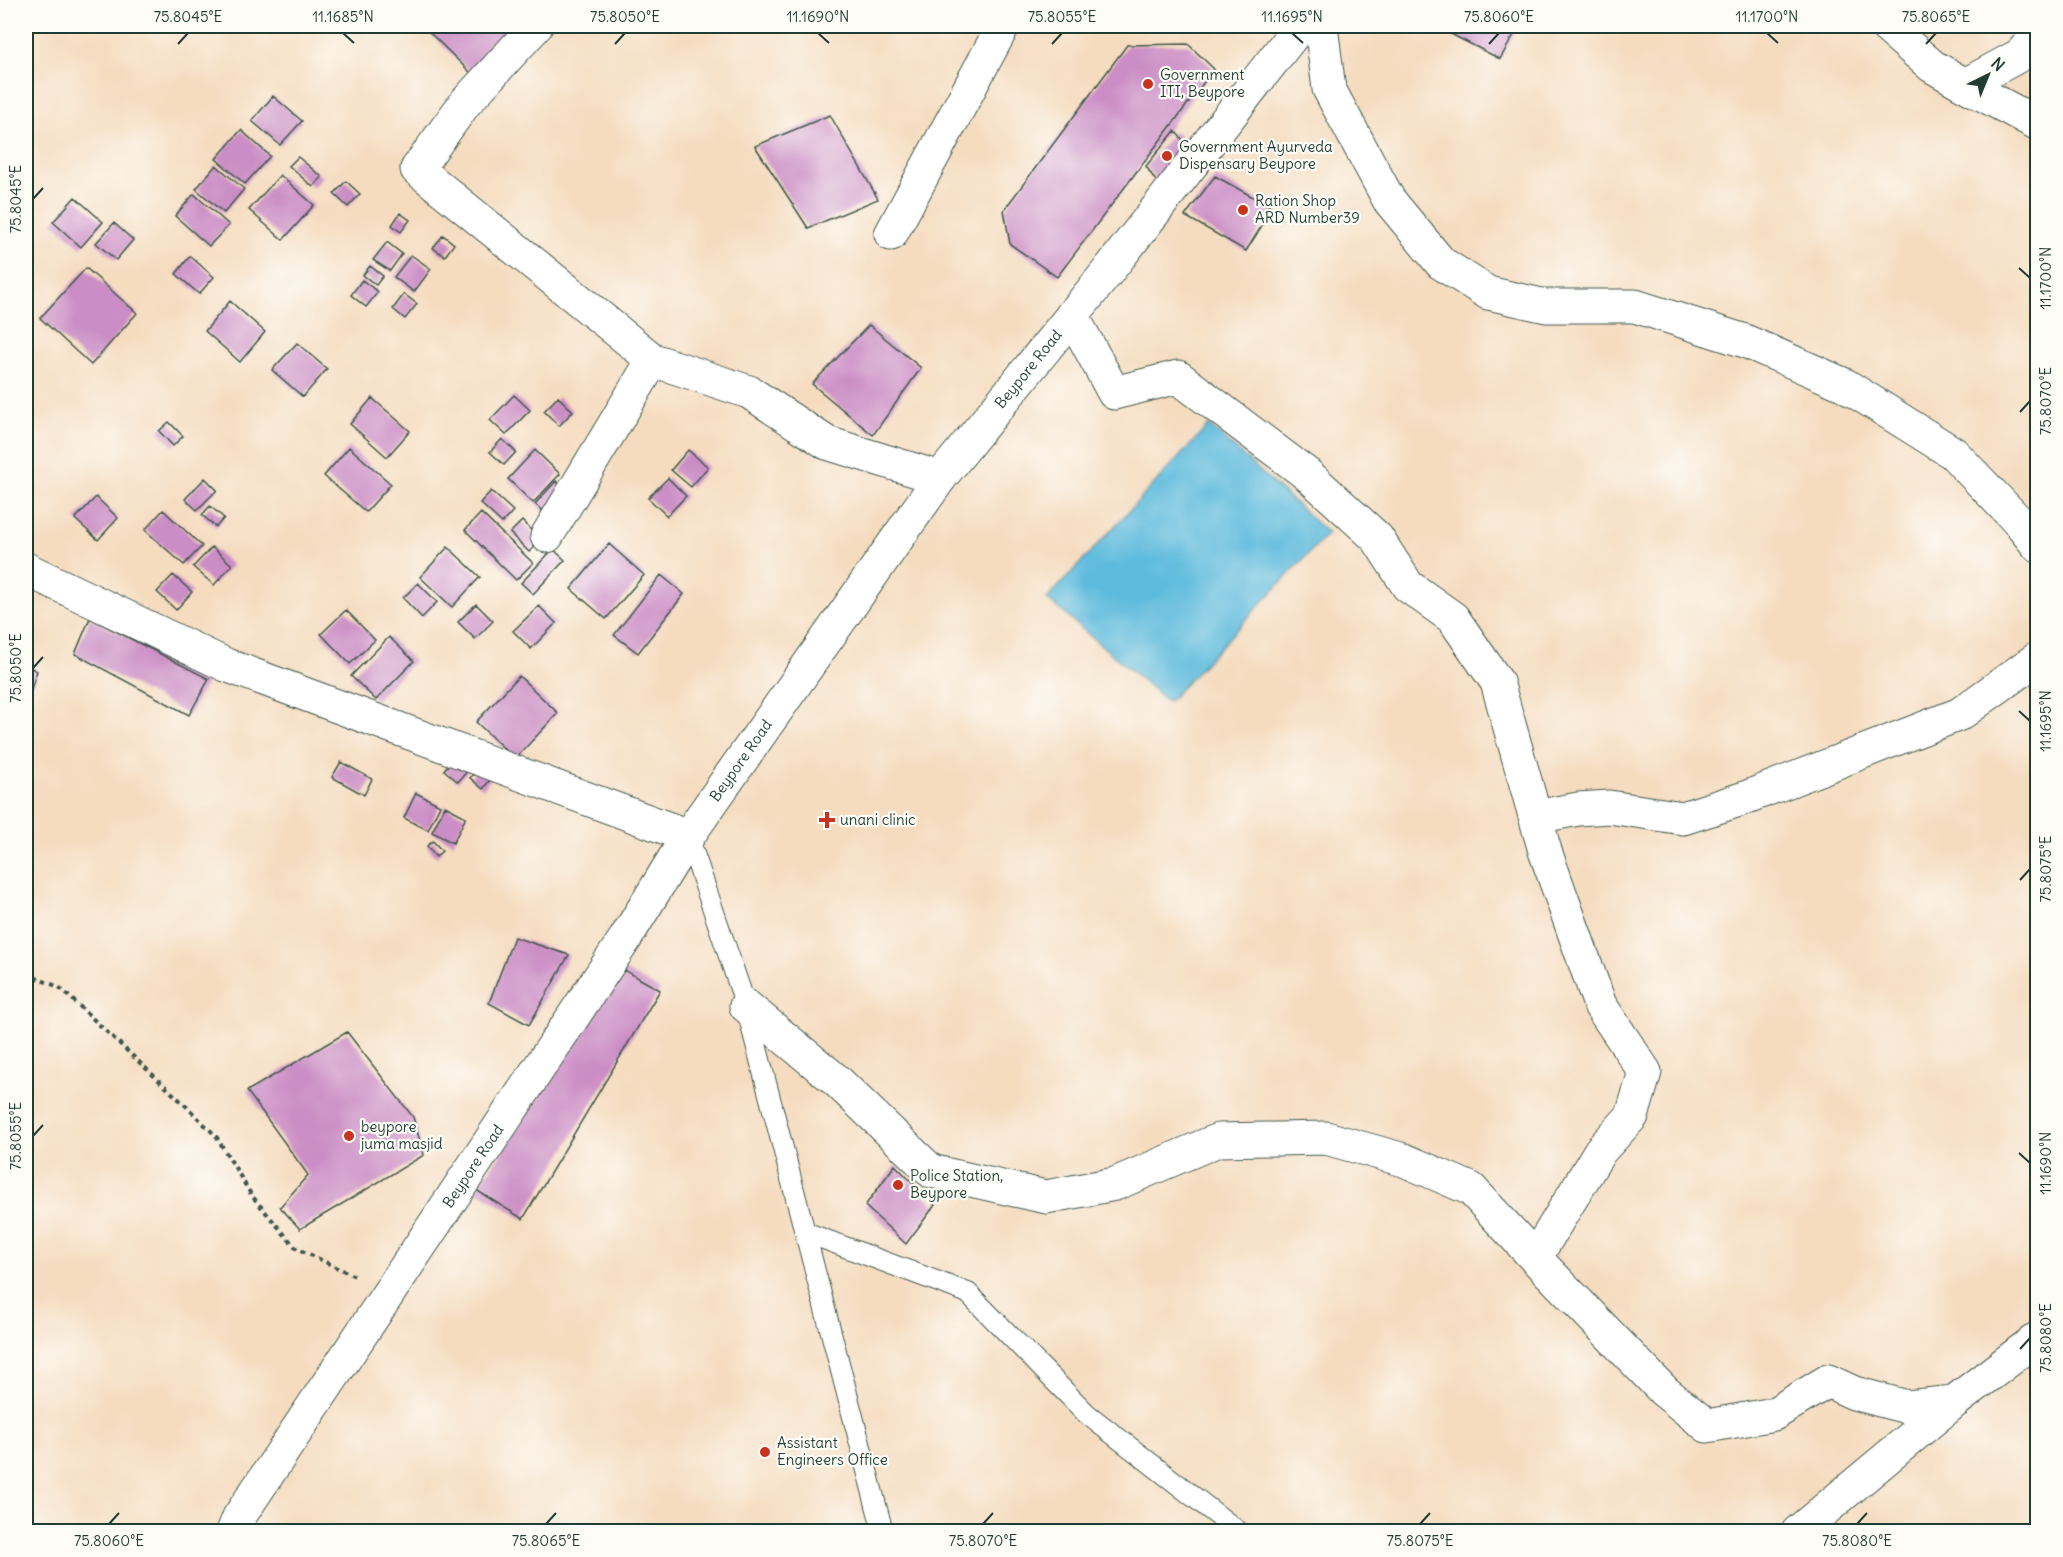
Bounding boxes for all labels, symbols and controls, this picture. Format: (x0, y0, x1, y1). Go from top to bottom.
text: 75.8045°E (154, 7, 223, 26)
text: 11.1685°N (312, 7, 374, 26)
text: 75.8050°E (590, 7, 660, 26)
text: 11.1690°N (787, 7, 849, 26)
text: 75.8055°E (1028, 7, 1097, 26)
text: 11.1695°N (1261, 7, 1323, 26)
text: 75.8060°E (1464, 7, 1534, 26)
text: 11.1700°N (1736, 7, 1798, 26)
text: 75.8065°E (1902, 7, 1971, 26)
north arrow (1958, 45, 2018, 105)
text: N (1987, 53, 2009, 75)
place label: Government ITI, Beypore (1160, 65, 1245, 101)
marker: Government ITI, Beypore (1141, 77, 1155, 91)
place label: Government Ayurveda Dispensary Beypore (1179, 137, 1333, 173)
marker: Government Ayurveda Dispensary Beypore (1160, 149, 1174, 163)
text: 75.8045°E (6, 164, 25, 233)
place label: Ration Shop ARD Number39 (1255, 191, 1360, 227)
marker: Ration Shop ARD Number39 (1236, 203, 1250, 217)
text: 11.1700°N (2036, 247, 2055, 309)
street label: Beypore Road (990, 325, 1066, 412)
text: 75.8070°E (2036, 367, 2055, 435)
text: 75.8050°E (6, 633, 25, 703)
text: 11.1695°N (2036, 690, 2055, 752)
street label: Beypore Road (705, 716, 776, 805)
place label: unani clinic (840, 810, 916, 829)
marker: unani clinic (818, 811, 836, 829)
text: 75.8075°E (2036, 835, 2055, 903)
text: 75.8055°E (6, 1101, 25, 1170)
place label: beypore juma masjid (360, 1117, 443, 1153)
street label: Beypore Road (438, 1121, 508, 1211)
marker: beypore juma masjid (342, 1129, 356, 1143)
text: 11.1690°N (2036, 1132, 2055, 1194)
place label: Police Station, Beypore (910, 1166, 1003, 1202)
marker: Police Station, Beypore (891, 1178, 905, 1192)
text: 75.8080°E (2036, 1303, 2055, 1373)
place label: Assistant Engineers Office (777, 1433, 888, 1469)
marker: Assistant Engineers Office (758, 1445, 772, 1459)
text: 75.8060°E (74, 1531, 144, 1550)
text: 75.8065°E (512, 1531, 581, 1550)
text: 75.8070°E (949, 1531, 1017, 1550)
text: 75.8075°E (1386, 1531, 1454, 1550)
text: 75.8080°E (1822, 1531, 1892, 1550)

